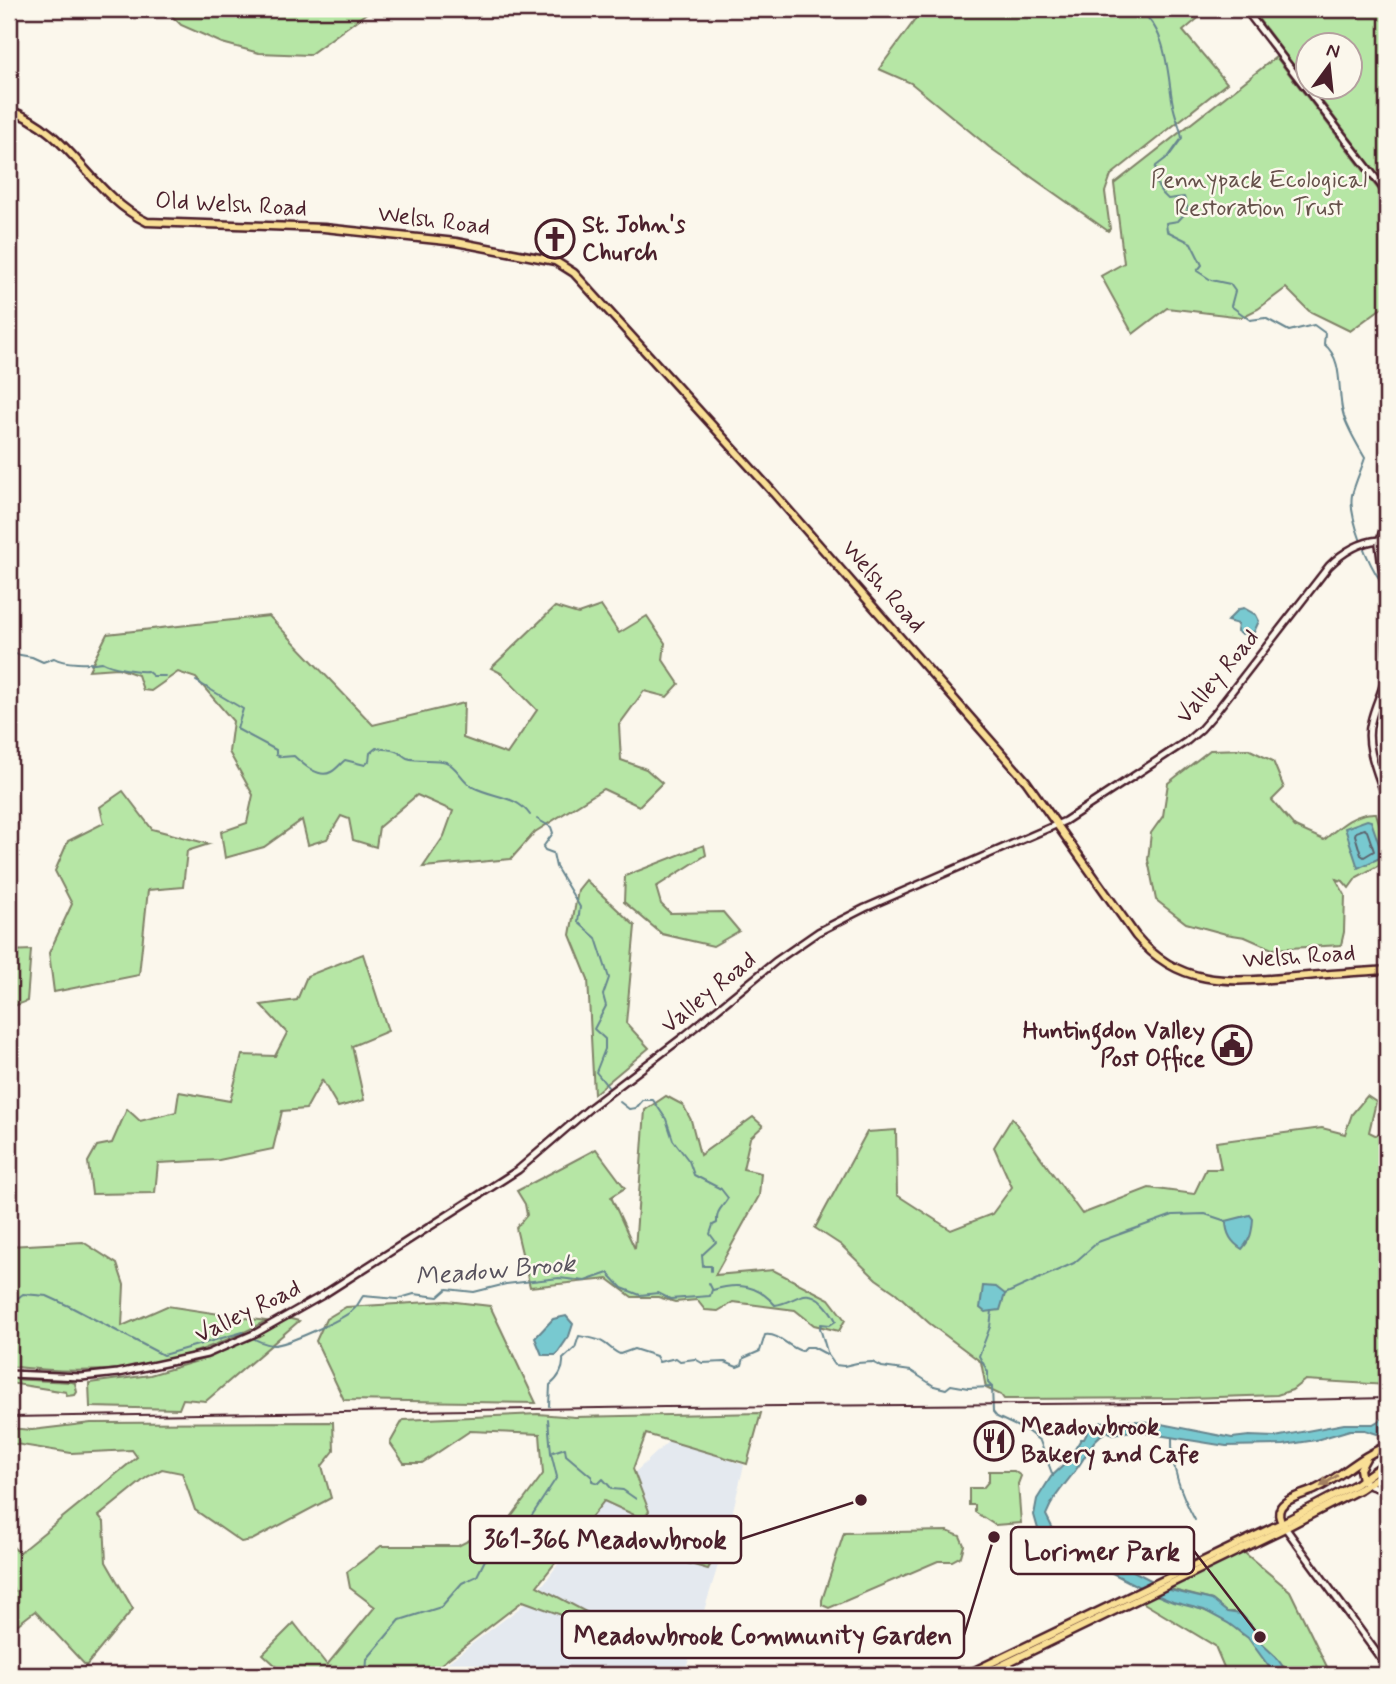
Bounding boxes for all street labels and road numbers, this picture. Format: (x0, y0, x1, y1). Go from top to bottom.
street label: Old Welsh Road (154, 186, 308, 224)
street label: Welsh Road (376, 199, 492, 243)
street label: Welsh Road (834, 534, 932, 640)
street label: Valley Road (1169, 623, 1267, 731)
street label: Welsh Road (1242, 938, 1356, 976)
street label: Valley Road (655, 945, 763, 1041)
street label: Valley Road (190, 1273, 306, 1351)

